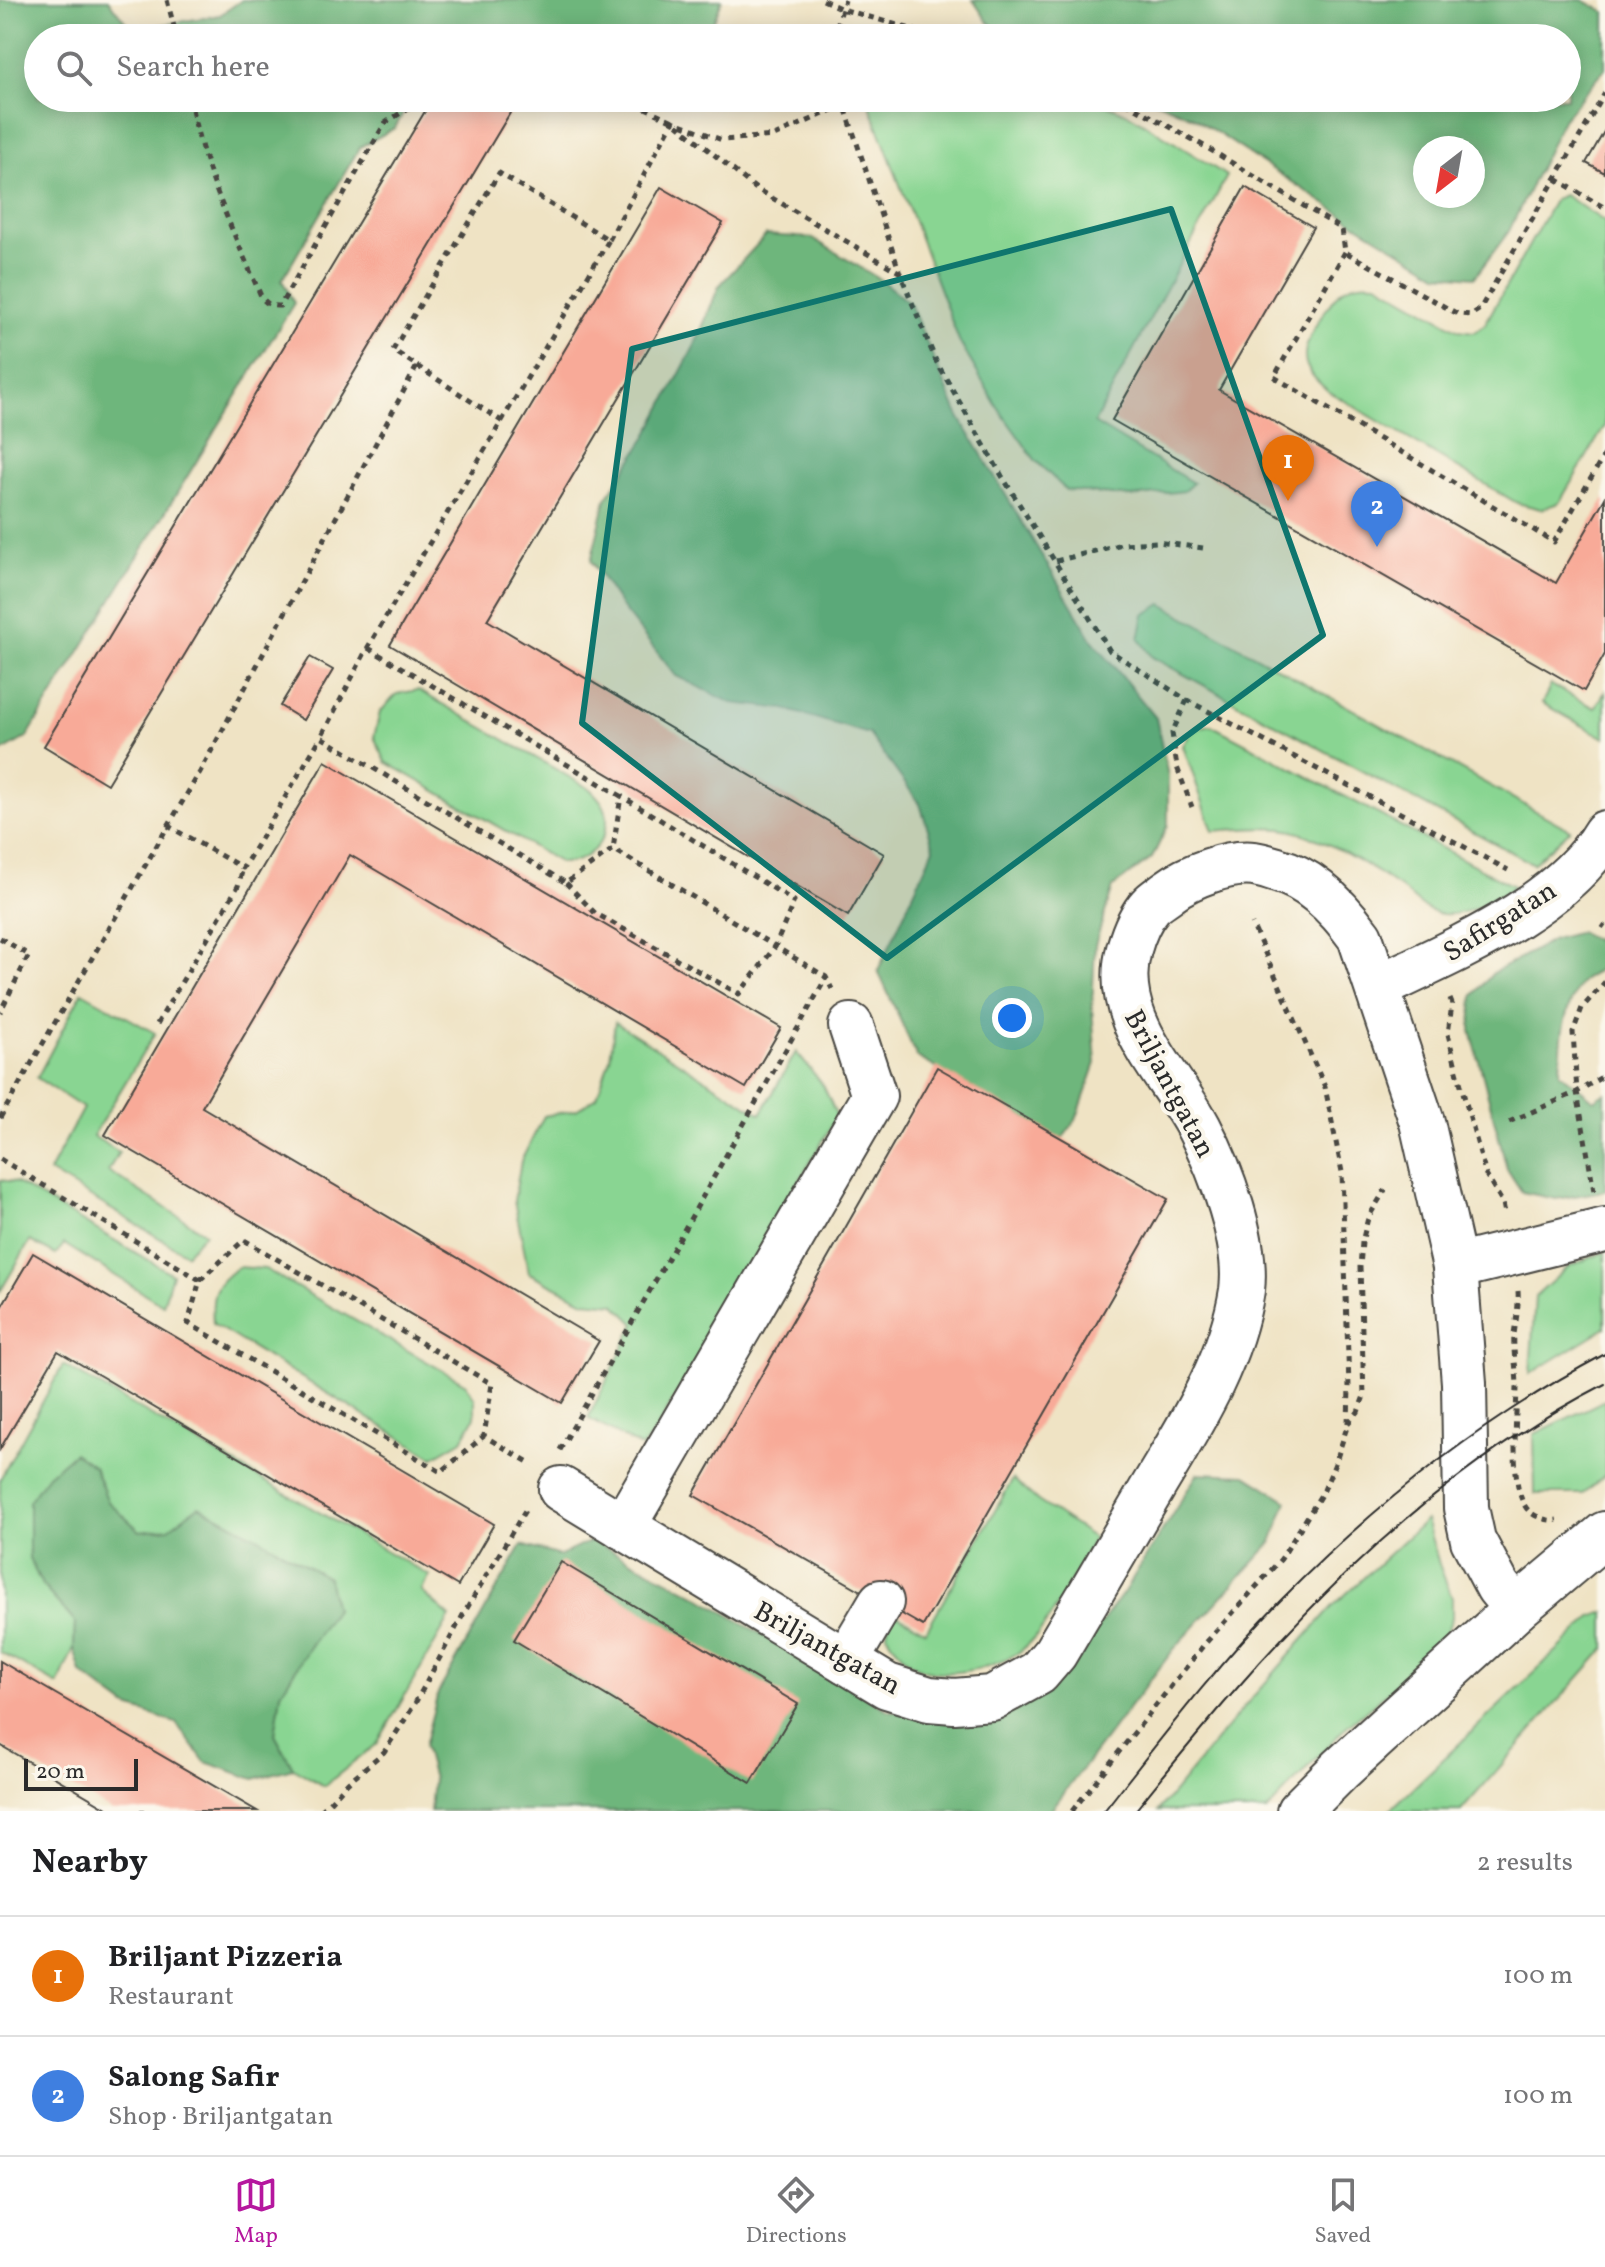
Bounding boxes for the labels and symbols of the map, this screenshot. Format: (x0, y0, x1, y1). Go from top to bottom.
north arrow (1413, 136, 1485, 208)
pin: 1 (1262, 435, 1314, 501)
pin: 2 (1351, 481, 1403, 547)
street label: Safirgatan (1436, 872, 1565, 972)
your location (992, 998, 1032, 1038)
street label: Briljantgatan (1113, 1003, 1224, 1165)
street label: Briljantgatan (746, 1593, 907, 1706)
scale bar (24, 1755, 138, 1791)

